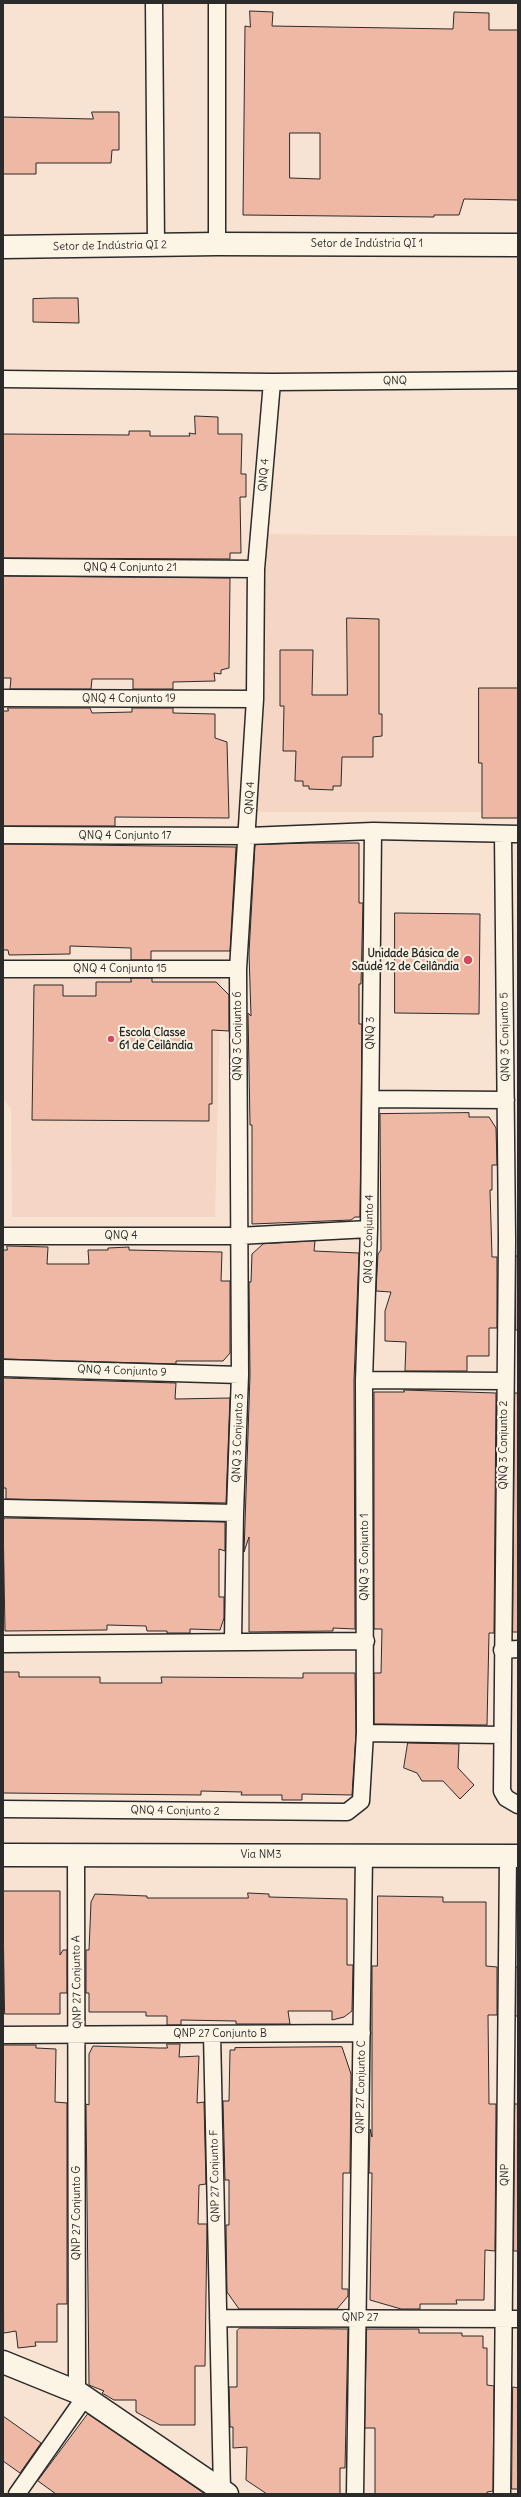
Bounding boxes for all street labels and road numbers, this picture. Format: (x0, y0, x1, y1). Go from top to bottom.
street label: Setor de Indústria QI 1 (311, 237, 423, 251)
street label: Setor de Indústria QI 2 (53, 238, 167, 254)
street label: QNQ (383, 374, 407, 388)
street label: QNQ 4 (256, 458, 272, 492)
street label: QNQ 4 Conjunto 21 (83, 561, 177, 575)
street label: QNQ 4 Conjunto 19 (82, 692, 176, 706)
street label: QNQ 4 (243, 781, 257, 815)
street label: QNQ 4 Conjunto 17 (79, 829, 171, 843)
street label: QNQ 4 Conjunto 15 (73, 962, 167, 976)
street label: QNQ 3 Conjunto 6 (231, 991, 245, 1081)
street label: QNQ 3 Conjunto 5 (498, 992, 512, 1082)
street label: QNQ 3 (364, 1016, 378, 1050)
street label: QNQ 3 Conjunto 4 (362, 1194, 376, 1284)
street label: QNQ 4 (104, 1229, 138, 1243)
street label: QNQ 4 Conjunto 9 (77, 1363, 167, 1379)
street label: QNQ 3 Conjunto 3 (230, 1393, 246, 1483)
street label: QNQ 3 Conjunto 2 (497, 1400, 511, 1490)
street label: QNQ 3 Conjunto 1 (358, 1513, 372, 1601)
street label: QNQ 4 Conjunto 2 (130, 1804, 220, 1818)
street label: Via NM3 (240, 1848, 282, 1862)
street label: QNP 27 Conjunto A (70, 1935, 84, 2029)
street label: QNP 27 Conjunto B (173, 2027, 267, 2041)
street label: QNP 27 Conjunto C (354, 2040, 368, 2134)
street label: QNP 27 Conjunto F (208, 2130, 222, 2222)
street label: QNP (498, 2164, 512, 2186)
street label: QNP 27 Conjunto G (70, 2166, 84, 2260)
street label: QNP 27 (342, 2311, 378, 2325)

